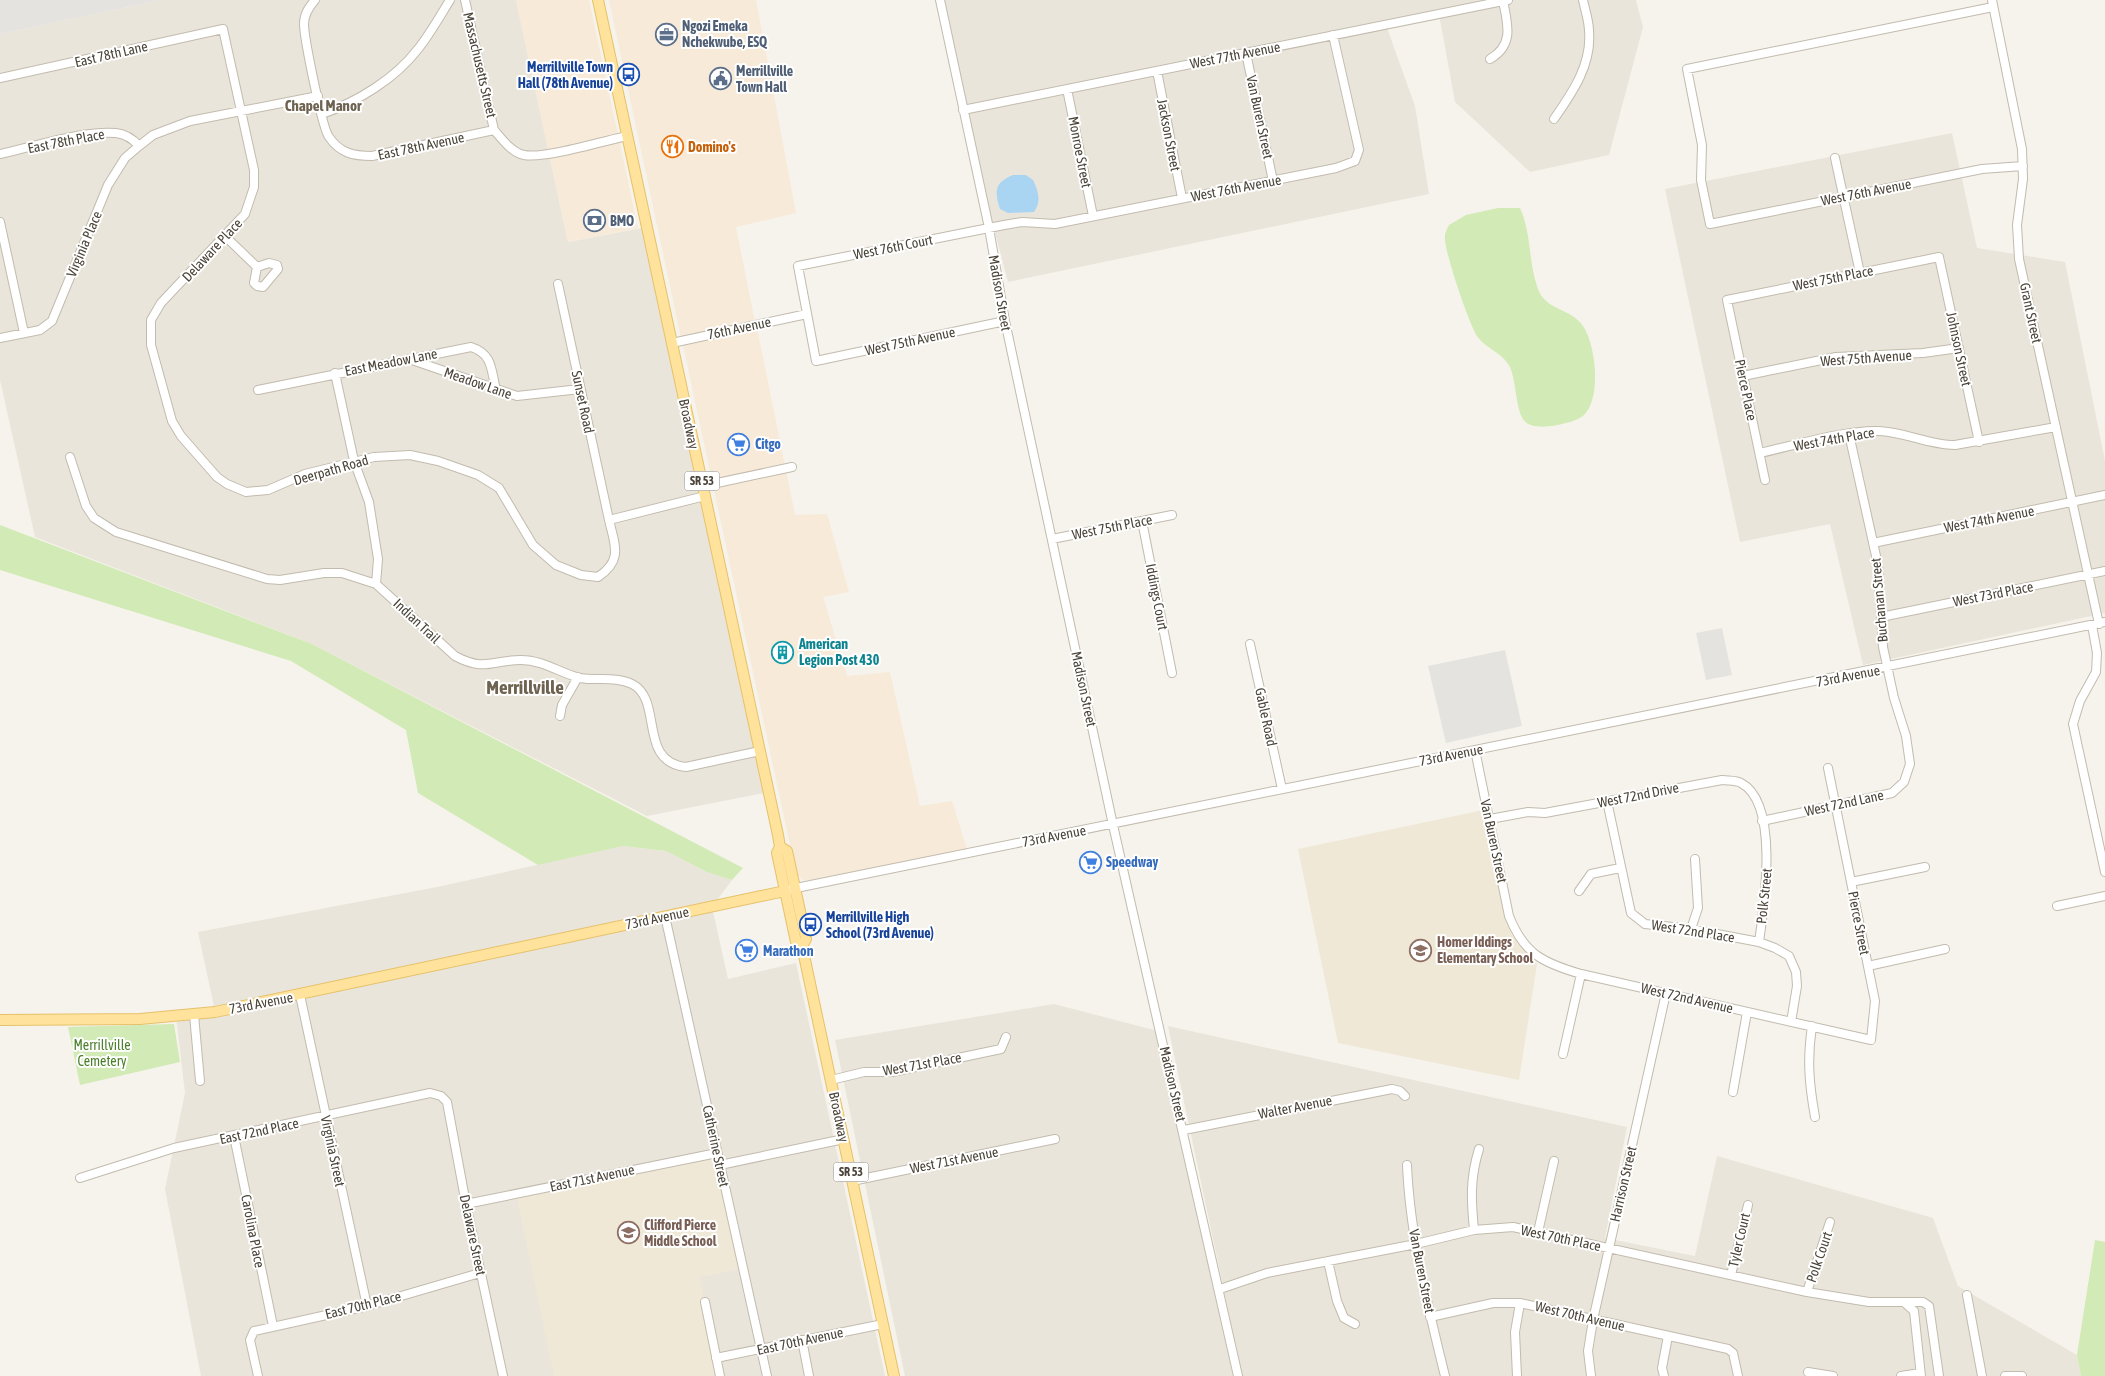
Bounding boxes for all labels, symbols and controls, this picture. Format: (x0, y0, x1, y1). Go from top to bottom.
street label: Massachusetts Street (460, 11, 500, 119)
place label: Ngozi Emeka Nchekwube, ESQ (682, 18, 768, 50)
office icon: Ngozi Emeka Nchekwube, ESQ (654, 22, 678, 46)
street label: East 78th Lane (73, 38, 149, 70)
street label: West 77th Avenue (1188, 38, 1282, 72)
place label: Merrillville Town Hall (78th Avenue) (518, 59, 613, 91)
bus stop icon: Merrillville Town Hall (78th Avenue) (617, 63, 641, 87)
place label: Merrillville Town Hall (736, 63, 793, 95)
public building icon: Merrillville Town Hall (708, 67, 732, 91)
street label: Van Buren Street (1243, 74, 1277, 160)
district label: Chapel Manor (285, 97, 362, 114)
street label: Jackson Street (1154, 98, 1184, 172)
street label: Monroe Street (1065, 115, 1095, 189)
street label: East 78th Place (26, 126, 106, 156)
street label: East 78th Avenue (376, 129, 466, 163)
restaurant icon: Domino's (660, 135, 684, 159)
place label: Domino's (688, 139, 736, 155)
street label: West 76th Avenue (1189, 171, 1283, 205)
street label: West 76th Avenue (1819, 175, 1913, 209)
street label: Virginia Place (63, 209, 105, 279)
bank icon: BMO (582, 209, 606, 233)
place label: BMO (610, 213, 634, 229)
street label: Delaware Place (179, 215, 245, 285)
street label: West 76th Court (852, 231, 934, 263)
street label: Madison Street (985, 254, 1015, 332)
street label: West 75th Place (1791, 262, 1875, 294)
street label: Grant Street (2017, 281, 2045, 345)
street label: Johnson Street (1943, 310, 1975, 388)
street label: 76th Avenue (706, 313, 772, 343)
street label: West 75th Avenue (864, 324, 956, 358)
street label: East Meadow Lane (343, 345, 439, 379)
street label: West 75th Avenue (1820, 347, 1912, 369)
street label: Pierce Place (1732, 358, 1760, 422)
street label: Meadow Lane (442, 364, 514, 402)
street label: Sunset Road (569, 369, 597, 435)
street label: Broadway (676, 397, 702, 451)
street label: West 74th Place (1792, 424, 1876, 454)
supermarket icon: Citgo (727, 432, 751, 456)
place label: Citgo (755, 436, 781, 452)
street label: Deerpath Road (292, 452, 370, 488)
road number: SR 53 (684, 472, 720, 491)
street label: West 74th Avenue (1942, 502, 2036, 536)
street label: West 75th Place (1070, 511, 1154, 543)
street label: Buchanan Street (1867, 557, 1891, 643)
street label: Iddings Court (1143, 562, 1171, 632)
street label: West 73rd Place (1951, 578, 2035, 610)
street label: Indian Trail (390, 595, 444, 647)
place label: American Legion Post 430 (798, 636, 880, 668)
building icon: American Legion Post 430 (771, 640, 795, 664)
street label: Madison Street (1068, 650, 1100, 728)
street label: 73rd Avenue (1815, 662, 1881, 690)
district label: Merrillville (486, 676, 564, 698)
street label: Gable Road (1252, 686, 1280, 748)
street label: 73rd Avenue (1418, 741, 1484, 769)
street label: West 72nd Drive (1596, 779, 1680, 811)
street label: West 72nd Lane (1803, 787, 1885, 819)
street label: Van Buren Street (1477, 798, 1511, 884)
street label: 73rd Avenue (1021, 822, 1087, 850)
supermarket icon: Speedway (1078, 850, 1102, 874)
place label: Speedway (1106, 854, 1158, 870)
street label: Polk Street (1753, 867, 1775, 925)
street label: Pierce Street (1845, 890, 1873, 956)
street label: 73rd Avenue (624, 903, 690, 933)
place label: Merrillville High School (73rd Avenue) (826, 909, 934, 941)
bus stop icon: Merrillville High School (73rd Avenue) (798, 913, 822, 937)
street label: West 72nd Place (1650, 917, 1736, 945)
place label: Homer Iddings Elementary School (1437, 934, 1533, 966)
school or university icon: Homer Iddings Elementary School (1409, 938, 1433, 962)
supermarket icon: Marathon (735, 939, 759, 963)
place label: Marathon (763, 943, 814, 959)
street label: West 72nd Avenue (1639, 980, 1735, 1016)
street label: 73rd Avenue (228, 989, 294, 1017)
park label: Merrillville Cemetery (73, 1037, 131, 1069)
street label: Madison Street (1157, 1045, 1189, 1123)
street label: West 71st Place (881, 1049, 963, 1079)
street label: Broadway (826, 1090, 852, 1144)
street label: Walter Avenue (1257, 1092, 1333, 1122)
street label: Catherine Street (700, 1104, 732, 1188)
street label: Virginia Street (318, 1114, 348, 1188)
street label: East 72nd Place (218, 1115, 300, 1147)
street label: West 71st Avenue (908, 1144, 1000, 1176)
street label: Harrison Street (1607, 1145, 1639, 1223)
street label: East 71st Avenue (548, 1161, 636, 1195)
road number: SR 53 (834, 1162, 868, 1182)
street label: Carolina Place (238, 1193, 268, 1269)
street label: Delaware Street (457, 1193, 489, 1277)
street label: Tyler Court (1725, 1211, 1753, 1269)
place label: Clifford Pierce Middle School (644, 1217, 717, 1249)
school or university icon: Clifford Pierce Middle School (616, 1221, 640, 1245)
street label: West 70th Place (1519, 1222, 1603, 1254)
street label: Van Buren Street (1406, 1228, 1438, 1314)
street label: Polk Court (1803, 1229, 1835, 1285)
street label: East 70th Place (323, 1288, 403, 1322)
street label: West 70th Avenue (1534, 1298, 1626, 1334)
street label: East 70th Avenue (755, 1324, 845, 1358)

